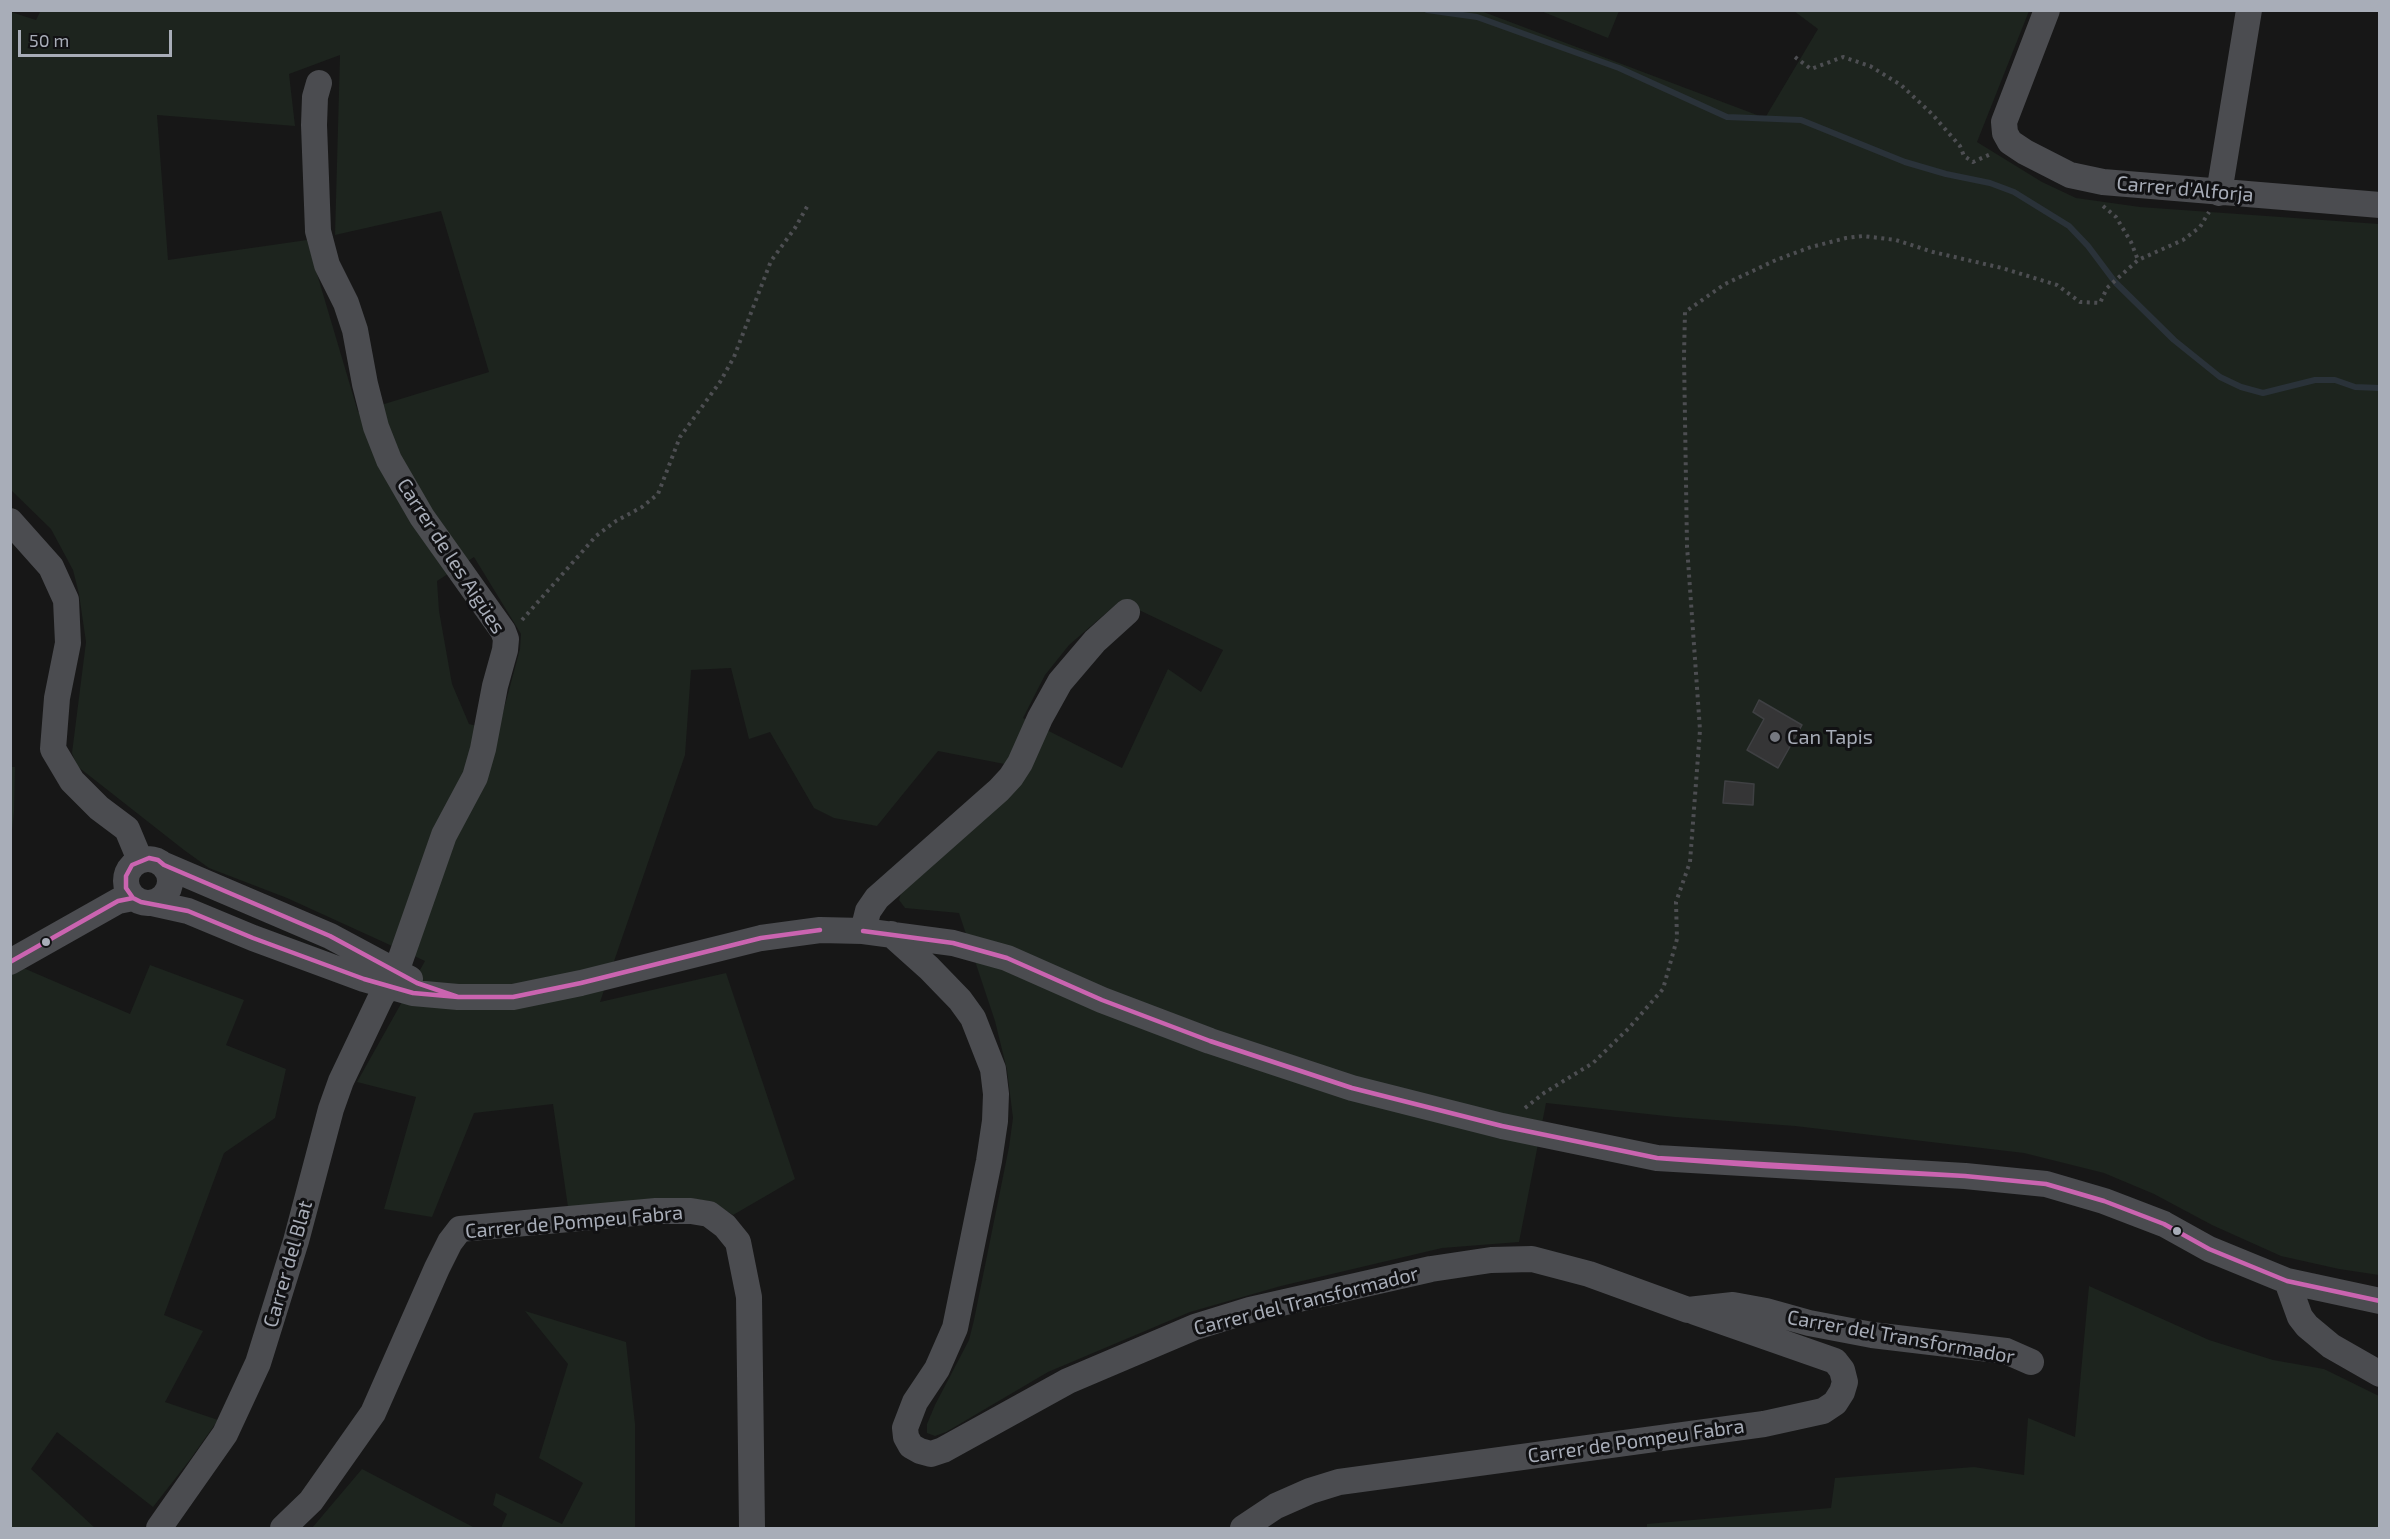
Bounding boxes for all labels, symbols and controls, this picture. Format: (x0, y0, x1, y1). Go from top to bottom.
scale bar (21, 18, 176, 56)
text: 50 m (29, 29, 69, 51)
street label: Carrer d'Alforja (2116, 171, 2254, 207)
street label: Carrer de les Aigües (392, 474, 510, 638)
place label: Can Tapis (1787, 725, 1873, 749)
marker: Can Tapis (1768, 730, 1782, 744)
unlabelled marker (40, 936, 52, 948)
street label: Carrer del Blat (258, 1198, 318, 1330)
street label: Carrer de Pompeu Fabra (464, 1201, 684, 1243)
unlabelled marker (2171, 1225, 2183, 1237)
street label: Carrer del Transformador (1191, 1261, 1421, 1341)
street label: Carrer del Transformador (1785, 1305, 2017, 1369)
street label: Carrer de Pompeu Fabra (1526, 1414, 1746, 1468)

